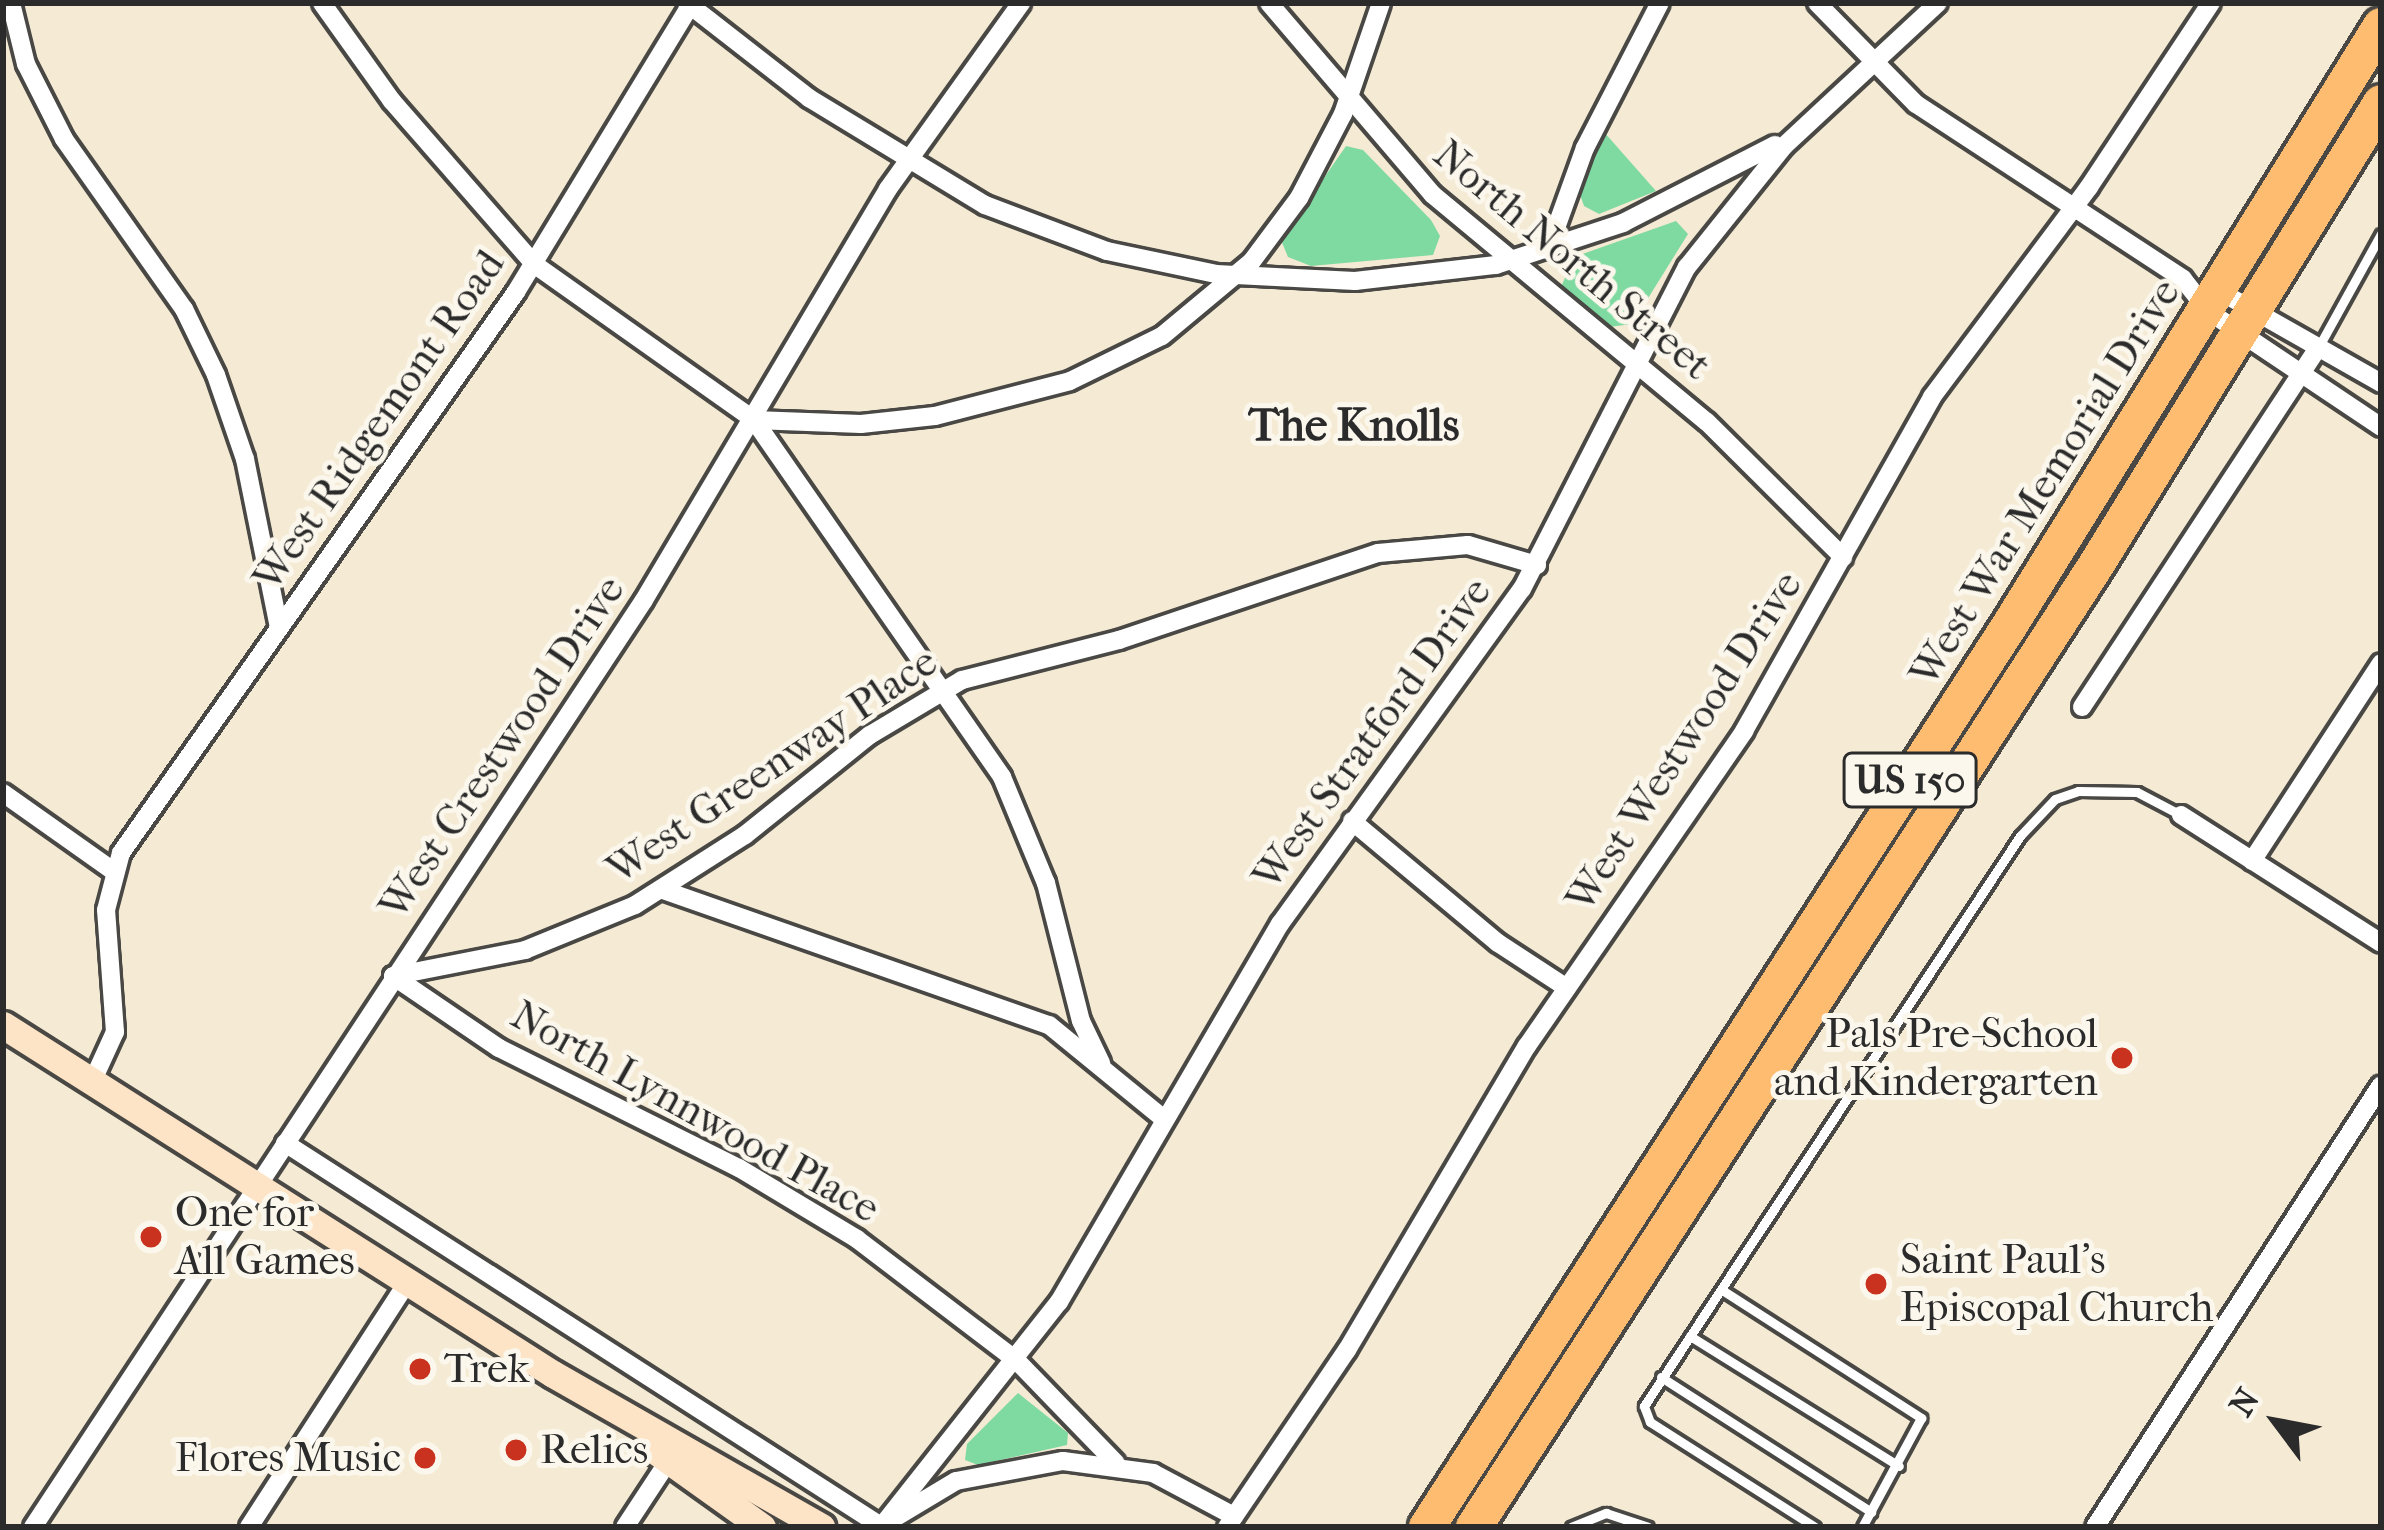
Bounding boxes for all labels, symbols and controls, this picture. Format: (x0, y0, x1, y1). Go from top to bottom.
street label: North North Street (1423, 129, 1721, 391)
street label: West Ridgemont Road (242, 241, 516, 601)
street label: West War Memorial Drive (1899, 270, 2191, 696)
district label: The Knolls (1249, 399, 1459, 453)
street label: West Westwood Drive (1555, 562, 1813, 922)
street label: West Crestwood Drive (368, 567, 636, 929)
street label: West Stratford Drive (1242, 568, 1502, 900)
street label: West Greenway Place (597, 637, 947, 895)
road number: US 150 (1841, 747, 1979, 813)
street label: North Lynnwood Place (502, 990, 888, 1234)
place label: Pals Pre-School and Kindergarten (1774, 1009, 2098, 1108)
marker: Pals Pre-School and Kindergarten (2109, 1045, 2135, 1071)
place label: One for All Games (175, 1188, 355, 1286)
marker: One for All Games (138, 1224, 164, 1250)
place label: Saint Paul's Episcopal Church (1900, 1235, 2214, 1334)
marker: Saint Paul's Episcopal Church (1863, 1271, 1889, 1297)
place label: Trek (444, 1344, 529, 1394)
marker: Trek (407, 1356, 433, 1382)
north arrow (2216, 1362, 2336, 1482)
text: N (2222, 1382, 2268, 1424)
place label: Relics (540, 1425, 648, 1475)
place label: Flores Music (175, 1433, 401, 1483)
marker: Relics (503, 1437, 529, 1463)
marker: Flores Music (412, 1445, 438, 1471)

